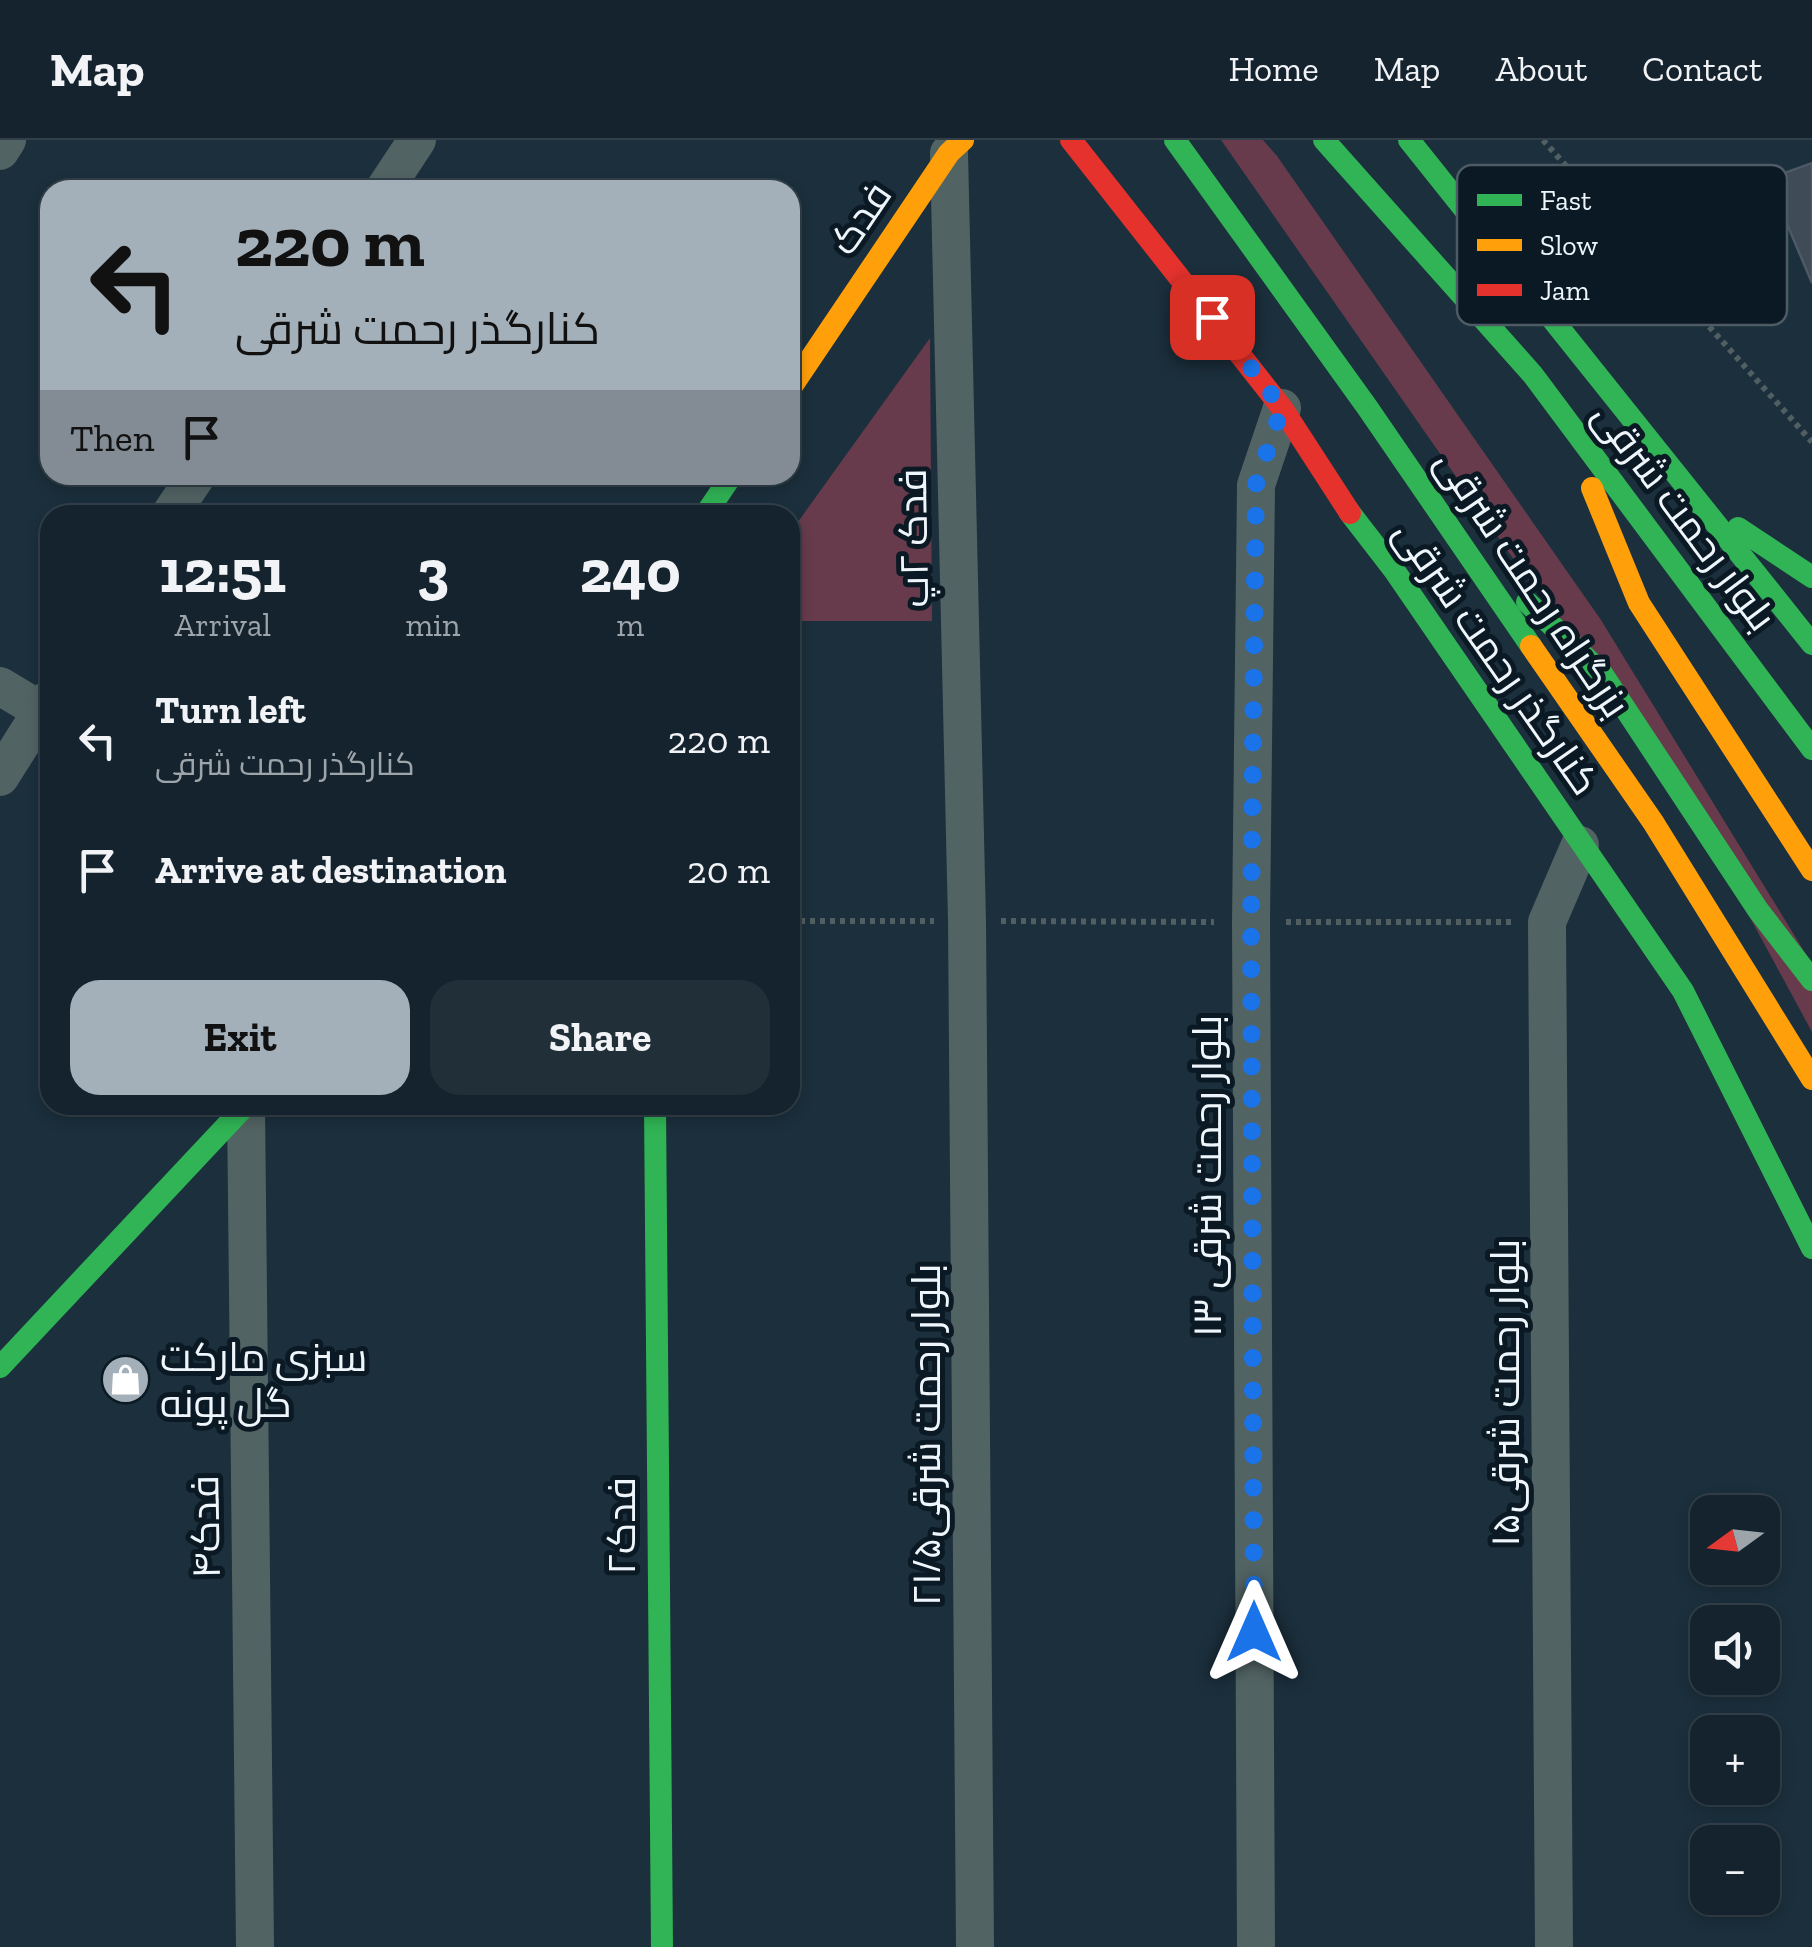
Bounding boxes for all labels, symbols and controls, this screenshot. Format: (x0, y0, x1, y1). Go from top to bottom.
text: Map (50, 41, 145, 98)
text: Home (1228, 48, 1319, 90)
text: Map (1374, 48, 1440, 90)
text: About (1495, 48, 1587, 90)
text: Contact (1642, 48, 1762, 90)
legend (1457, 165, 1787, 325)
street label: فدک (819, 173, 901, 263)
text: Fast (1540, 184, 1592, 217)
text: 220 m (235, 200, 425, 284)
icon: left (70, 220, 200, 350)
text: Slow (1540, 229, 1598, 262)
text: Jam (1540, 274, 1590, 307)
pin (1170, 275, 1255, 360)
icon: arrive (1185, 290, 1240, 345)
text: کنارگذر رحمت شرقی (235, 302, 600, 356)
street label: بلوار رحمت شرقی (1583, 392, 1787, 640)
icon: arrive (174, 410, 229, 465)
text: Then (70, 415, 154, 461)
street label: بزرگراه رحمت شرقی (1426, 440, 1640, 726)
street label: فدک ۲پ (888, 468, 941, 608)
street label: کنارگذر رحمت شرقی (1384, 510, 1610, 804)
text: 12:51 (159, 535, 286, 607)
text: 3 (417, 535, 449, 607)
text: 240 (580, 535, 681, 607)
text: Arrival (175, 606, 271, 644)
text: min (406, 606, 460, 644)
text: m (616, 606, 644, 644)
text: Turn left (155, 687, 306, 733)
icon: left (70, 713, 125, 768)
text: 220 m (668, 717, 770, 763)
text: کنارگذر رحمت شرقی (155, 745, 415, 783)
icon: arrive (70, 843, 125, 898)
text: Arrive at destination (155, 847, 506, 893)
text: 20 m (687, 847, 770, 893)
button: Exit (70, 980, 410, 1095)
button: Share (430, 980, 770, 1095)
street label: بلوار رحمت شرقی ۱۳ (1183, 1015, 1231, 1337)
street label: بلوار رحمت شرقی۱۵ (1481, 1239, 1529, 1547)
street label: بلوار رحمت شرقی۲۱/۵ (902, 1264, 950, 1606)
place label: سبزی مارکت گل پونه (160, 1333, 367, 1430)
shop icon: سبزی مارکت گل پونه (99, 1354, 151, 1406)
street label: فدک۴ (180, 1475, 230, 1579)
street label: فدک۲ (597, 1477, 645, 1575)
north arrow (1690, 1495, 1780, 1585)
map controls (1690, 1495, 1780, 1915)
position arrow (1202, 1580, 1306, 1684)
button: sound (1690, 1605, 1780, 1695)
button: + (1690, 1715, 1780, 1805)
button: − (1690, 1825, 1780, 1915)

